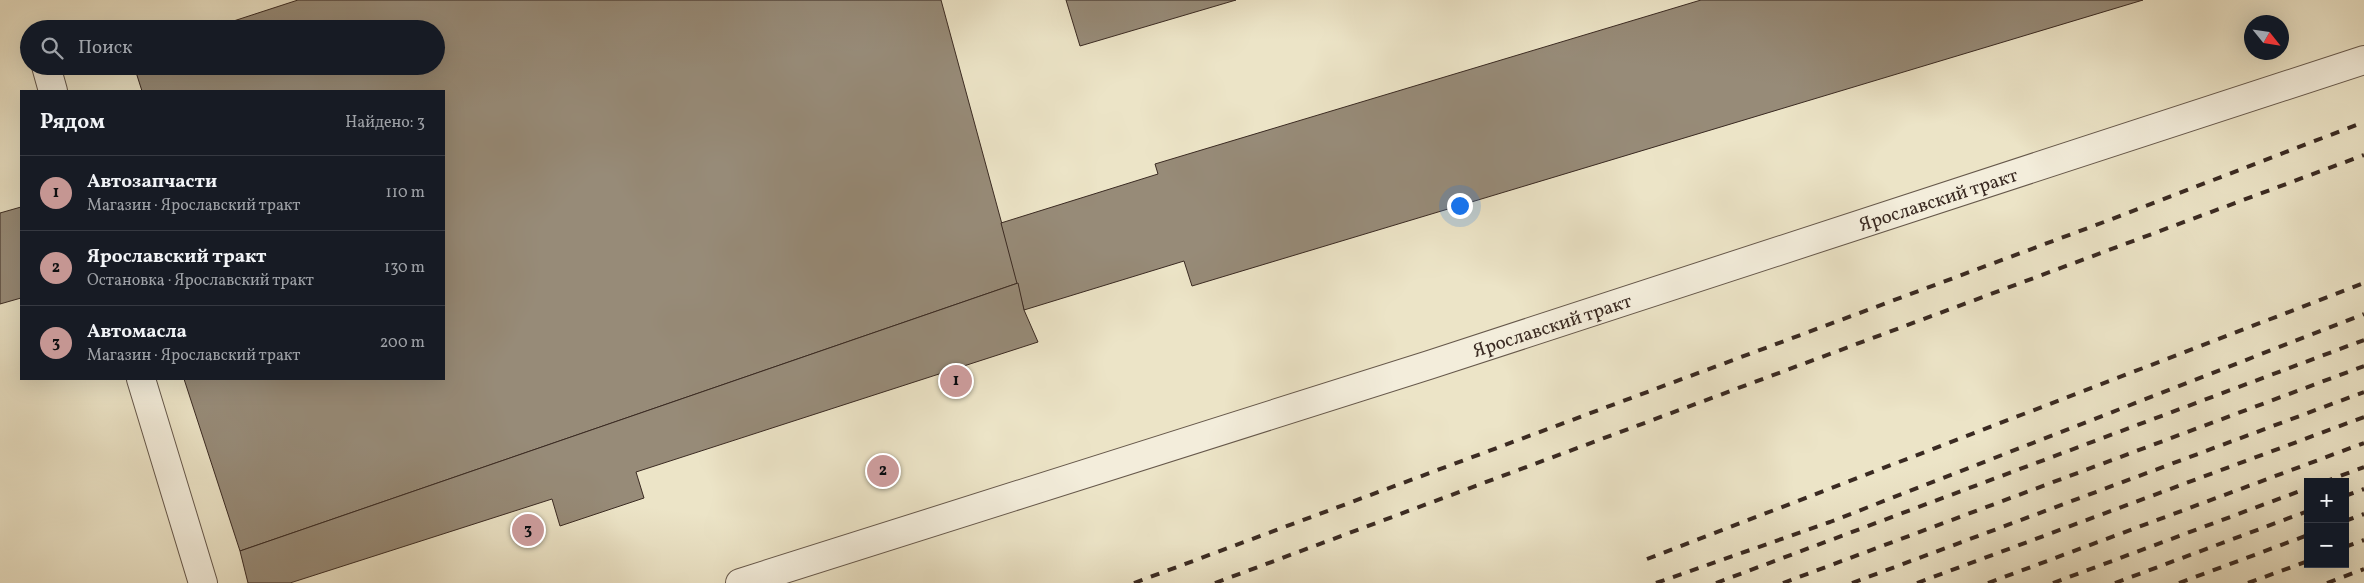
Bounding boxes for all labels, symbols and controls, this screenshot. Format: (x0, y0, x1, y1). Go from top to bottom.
north arrow (2244, 15, 2289, 60)
search box (20, 20, 445, 75)
icon: search (38, 34, 66, 62)
text: Поиск (78, 35, 132, 61)
text: Рядом (40, 108, 105, 137)
text: Найдено: 3 (345, 112, 425, 134)
street label: Ярославский тракт (1856, 163, 2022, 239)
text: Автозапчасти (87, 169, 217, 195)
text: 1 (53, 182, 59, 204)
text: 110 m (386, 182, 425, 204)
your location (1447, 193, 1473, 219)
text: Магазин · Ярославский тракт (87, 195, 300, 217)
text: Ярославский тракт (87, 244, 267, 270)
text: 2 (52, 257, 60, 279)
text: 130 m (384, 257, 425, 279)
text: Остановка · Ярославский тракт (87, 270, 314, 292)
street label: Ярославский тракт (1470, 289, 1636, 365)
text: Автомасла (87, 319, 187, 345)
text: 3 (52, 332, 60, 354)
text: 200 m (380, 332, 425, 354)
text: Магазин · Ярославский тракт (87, 345, 300, 367)
pin: 1 (940, 362, 972, 400)
pin: 2 (867, 452, 899, 490)
map controls (2304, 478, 2349, 568)
button: + (2304, 478, 2349, 523)
pin: 3 (512, 511, 544, 549)
button: − (2304, 523, 2349, 568)

